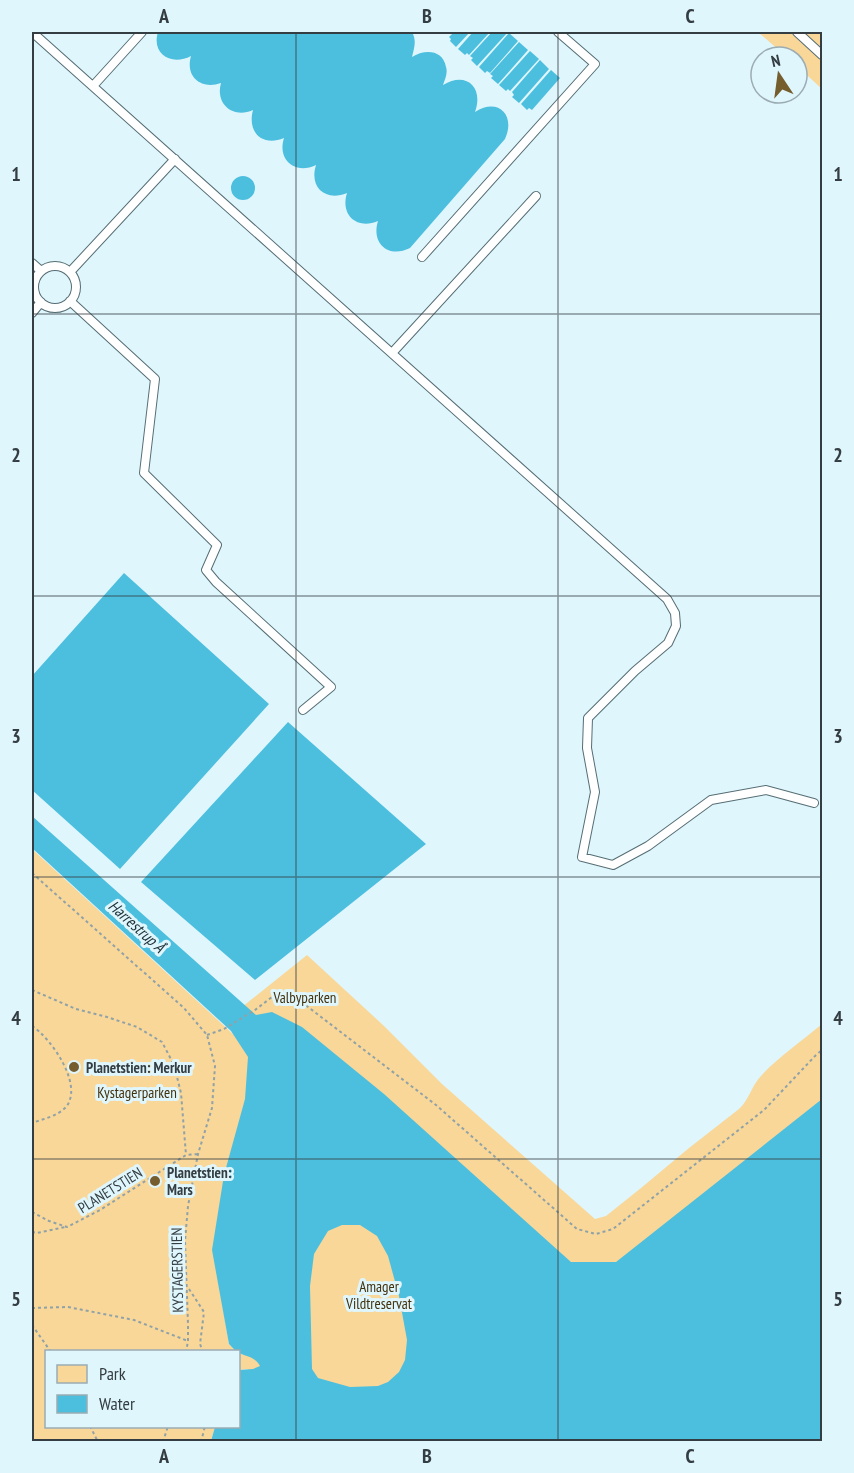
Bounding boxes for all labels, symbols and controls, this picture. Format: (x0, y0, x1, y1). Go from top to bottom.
text: A (158, 3, 170, 29)
text: B (422, 3, 432, 29)
text: C (685, 3, 695, 29)
north arrow (749, 45, 809, 105)
text: N (769, 50, 782, 71)
text: 1 (11, 161, 21, 187)
text: 1 (833, 161, 843, 187)
text: 2 (11, 442, 21, 468)
text: 2 (833, 442, 843, 468)
text: 3 (11, 723, 21, 749)
text: 3 (833, 723, 843, 749)
water label: Harrestrup Å (105, 895, 170, 957)
park label: Valbyparken (273, 988, 336, 1007)
text: 4 (11, 1005, 21, 1031)
text: 4 (833, 1005, 843, 1031)
place label: Planetstien: Merkur (86, 1058, 192, 1077)
marker: Planetstien: Merkur (67, 1060, 81, 1074)
park label: Kystagerparken (97, 1083, 177, 1102)
street label: PLANETSTIEN (74, 1163, 146, 1217)
place label: Planetstien: Mars (167, 1163, 232, 1199)
marker: Planetstien: Mars (148, 1174, 162, 1188)
street label: KYSTAGERSTIEN (167, 1227, 187, 1313)
park label: Amager Vildtreservat (345, 1277, 412, 1313)
text: 5 (11, 1286, 21, 1312)
text: 5 (833, 1286, 843, 1312)
legend (45, 1350, 240, 1428)
text: Park (99, 1362, 126, 1385)
text: Water (99, 1392, 135, 1415)
text: A (158, 1443, 170, 1469)
text: B (422, 1443, 432, 1469)
text: C (685, 1443, 695, 1469)

